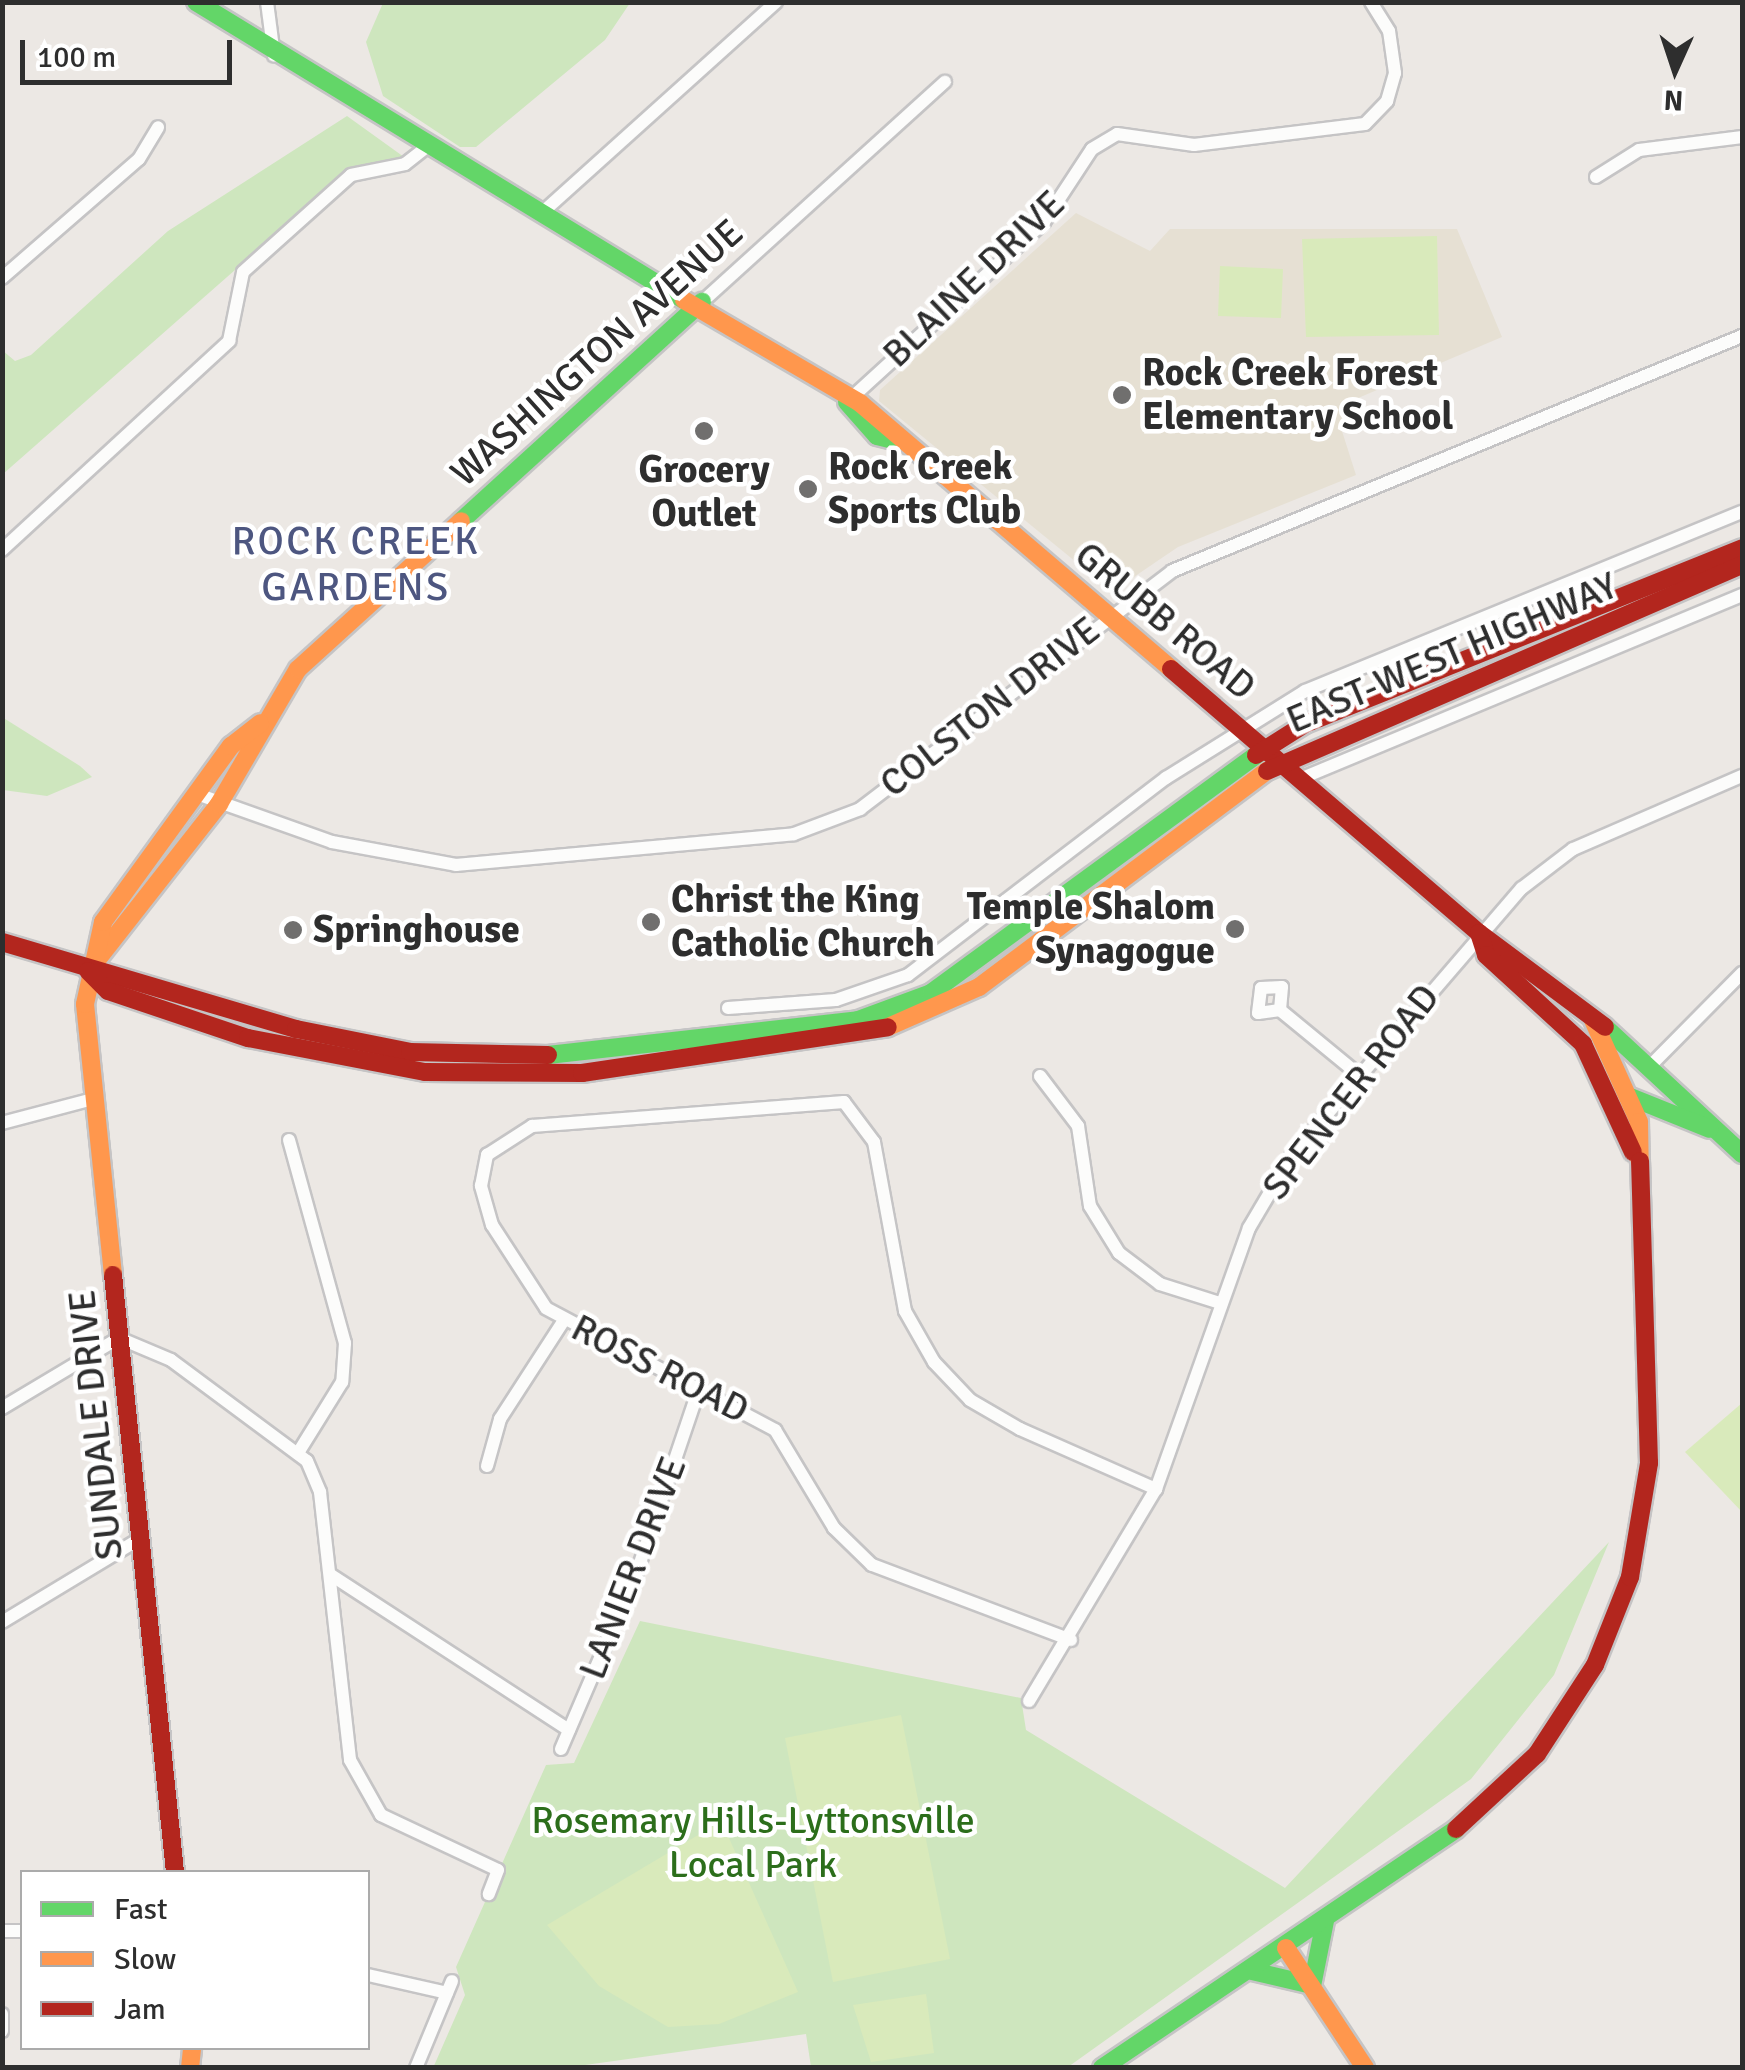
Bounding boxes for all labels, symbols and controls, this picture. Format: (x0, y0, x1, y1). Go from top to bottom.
scale bar (25, 20, 238, 82)
north arrow (1625, 20, 1725, 120)
text: 100 m (37, 39, 116, 76)
text: N (1663, 82, 1684, 117)
street label: BLAINE DRIVE (874, 181, 1074, 377)
street label: WASHINGTON AVENUE (442, 210, 752, 496)
place label: Rock Creek Forest Elementary School (1142, 350, 1453, 439)
marker: Rock Creek Forest Elementary School (1111, 384, 1133, 406)
marker: Grocery Outlet (693, 420, 715, 442)
place label: Rock Creek Sports Club (828, 444, 1021, 534)
place label: Grocery Outlet (638, 447, 770, 536)
marker: Rock Creek Sports Club (797, 478, 819, 500)
district label: ROCK CREEK GARDENS (232, 517, 480, 611)
street label: GRUBB ROAD (1066, 532, 1264, 710)
street label: EAST-WEST HIGHWAY (1280, 563, 1624, 743)
street label: COLSTON DRIVE (871, 607, 1109, 807)
place label: Christ the King Catholic Church (671, 877, 935, 966)
place label: Temple Shalom Synagogue (967, 884, 1215, 974)
place label: Springhouse (313, 907, 520, 953)
marker: Christ the King Catholic Church (640, 911, 662, 933)
marker: Temple Shalom Synagogue (1224, 918, 1246, 940)
marker: Springhouse (282, 919, 304, 941)
street label: SPENCER ROAD (1253, 975, 1449, 1209)
street label: SUNDALE DRIVE (59, 1288, 133, 1562)
street label: ROSS ROAD (564, 1305, 756, 1433)
street label: LANIER DRIVE (570, 1450, 696, 1686)
park label: Rosemary Hills-Lyttonsville Local Park (531, 1798, 975, 1888)
legend (20, 1870, 370, 2050)
text: Fast (114, 1891, 167, 1928)
text: Slow (114, 1941, 176, 1978)
text: Jam (114, 1991, 166, 2028)

